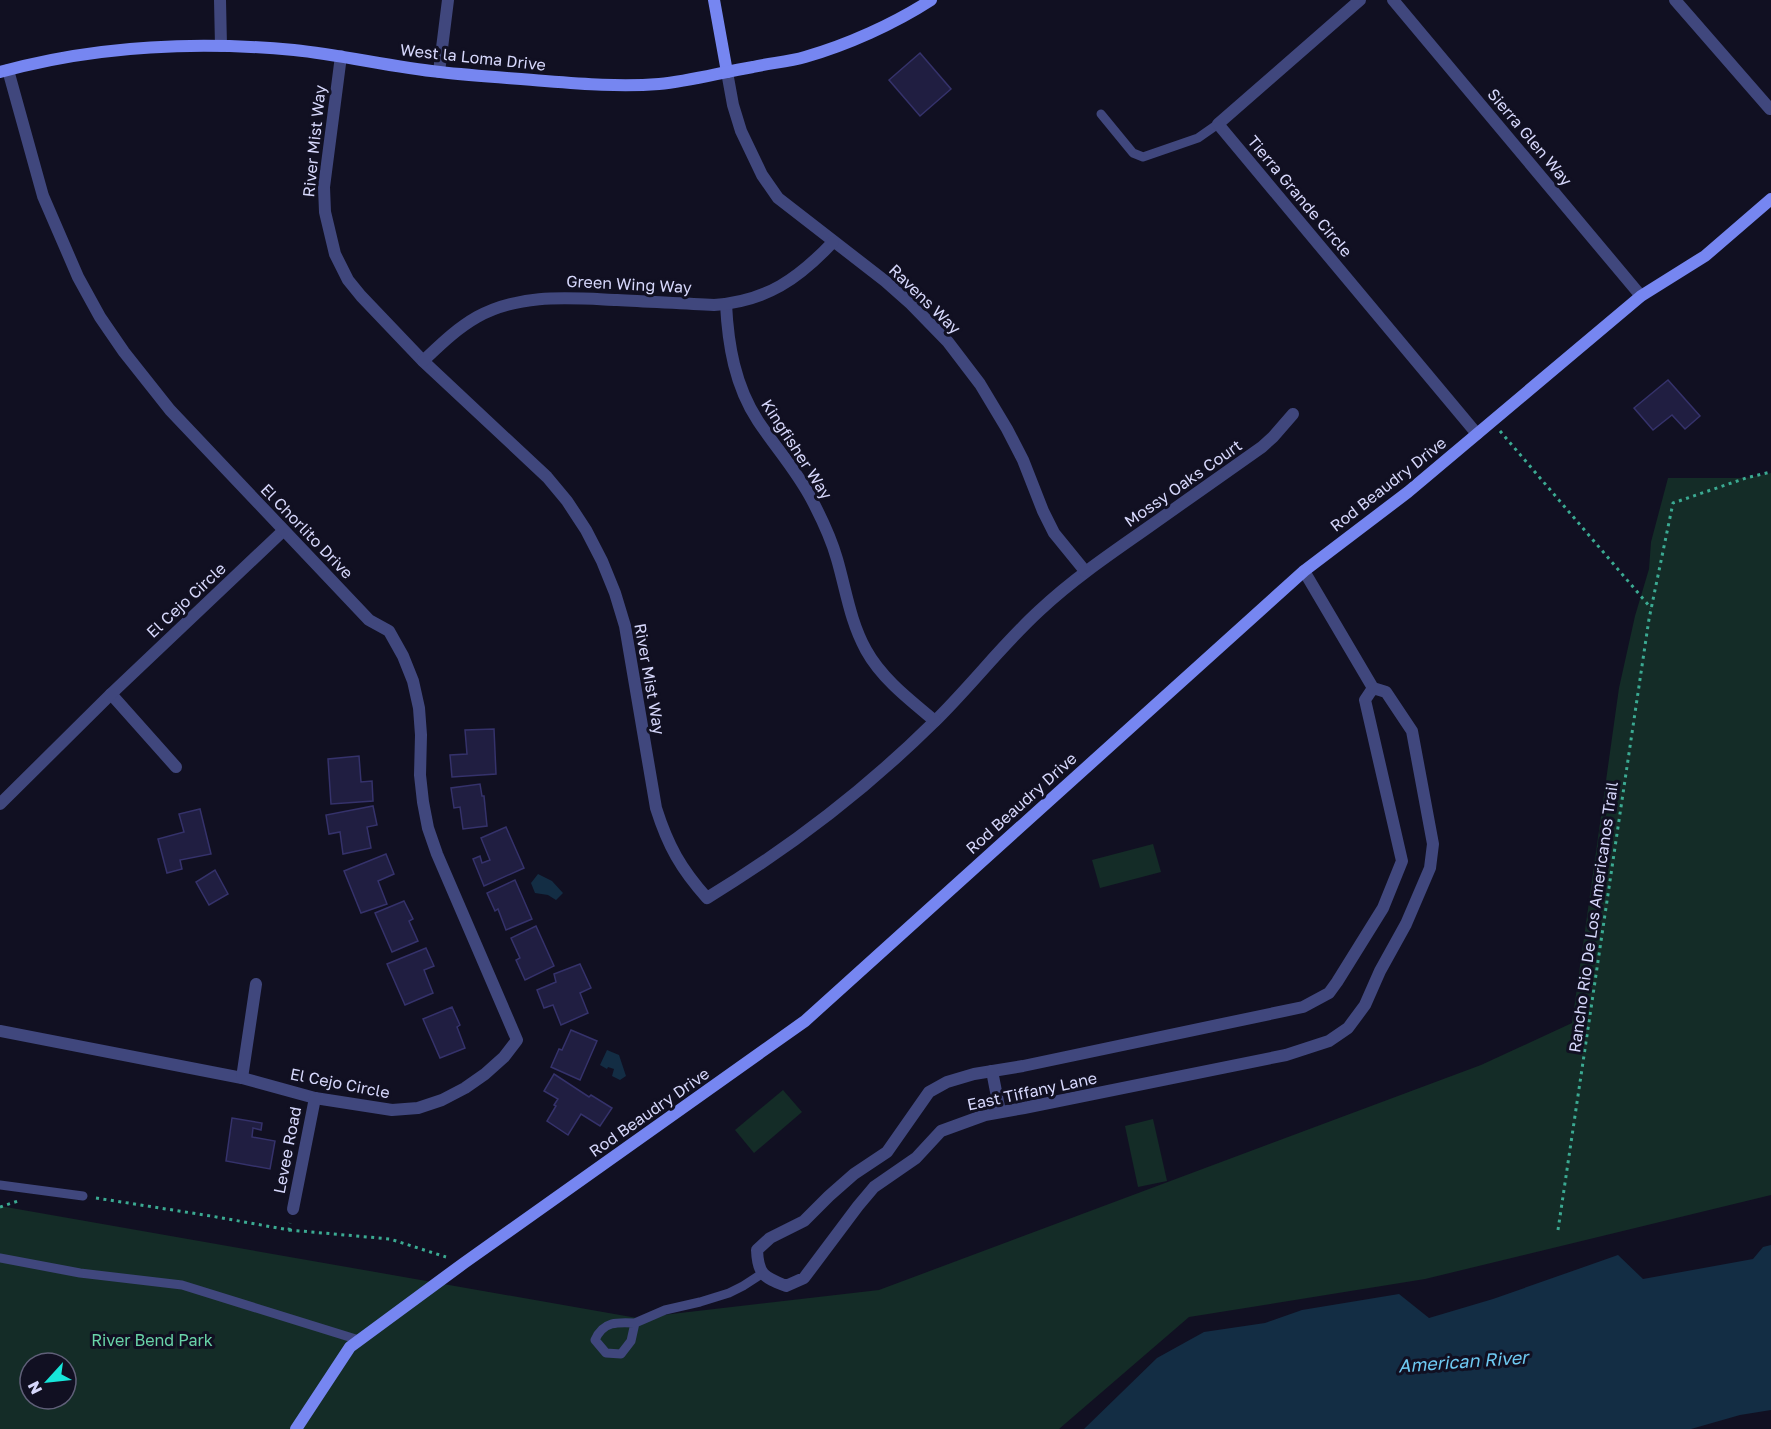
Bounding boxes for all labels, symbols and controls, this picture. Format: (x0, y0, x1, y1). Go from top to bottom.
street label: West la Loma Drive (399, 39, 547, 75)
street label: River Mist Way (298, 84, 330, 198)
street label: Sierra Glen Way (1483, 84, 1577, 190)
street label: Tierra Grande Circle (1243, 131, 1357, 261)
street label: Ravens Way (885, 260, 965, 338)
street label: Green Wing Way (566, 271, 692, 297)
street label: Kingfisher Way (757, 395, 837, 503)
street label: Rod Beaudry Drive (1326, 432, 1450, 536)
street label: Mossy Oaks Court (1120, 435, 1246, 531)
street label: El Chorlito Drive (257, 479, 357, 583)
street label: El Cejo Circle (142, 558, 230, 642)
street label: River Mist Way (630, 622, 670, 736)
street label: Rod Beaudry Drive (962, 748, 1080, 858)
street label: Rancho Rio De Los Americanos Trail (1564, 780, 1622, 1054)
street label: Rod Beaudry Drive (585, 1063, 713, 1161)
street label: El Cejo Circle (288, 1064, 392, 1102)
street label: East Tiffany Lane (965, 1067, 1099, 1115)
street label: Levee Road (269, 1105, 305, 1195)
park label: River Bend Park (91, 1330, 213, 1350)
water label: American River (1397, 1345, 1532, 1377)
north arrow (18, 1351, 78, 1411)
text: N (23, 1378, 46, 1398)

